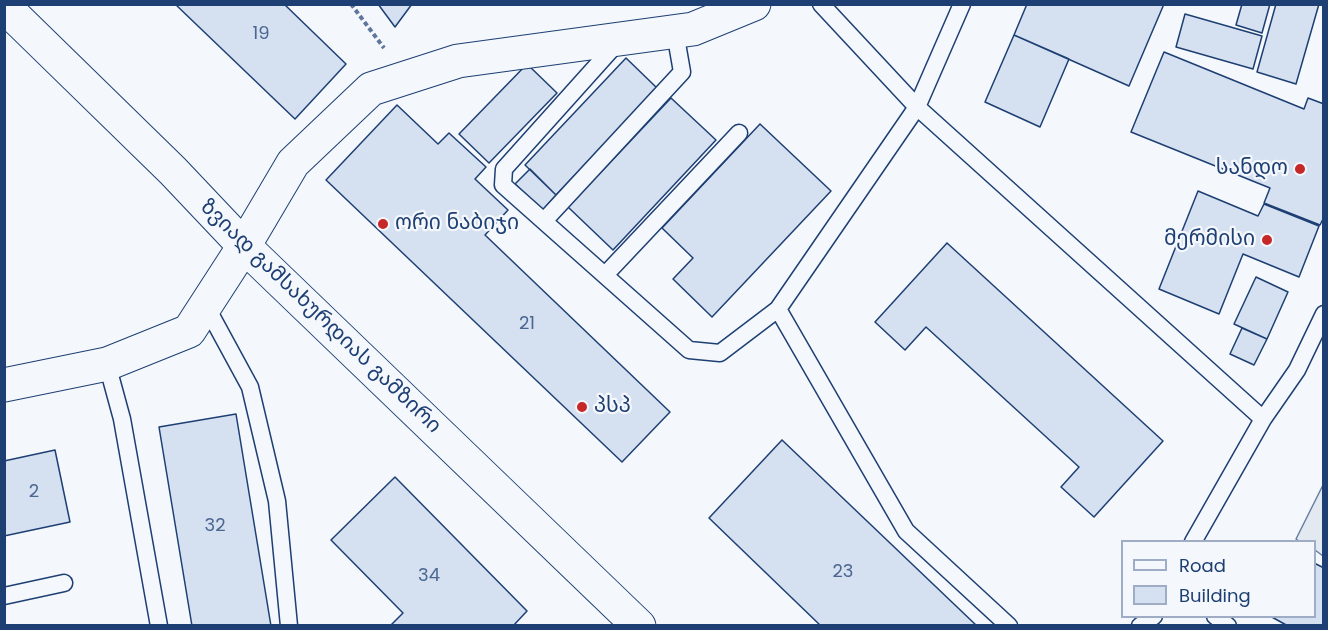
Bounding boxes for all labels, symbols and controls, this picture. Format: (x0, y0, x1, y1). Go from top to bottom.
house number: 19 (252, 23, 270, 45)
place label: სანდო (1216, 156, 1288, 182)
marker: სანდო (1293, 162, 1307, 176)
street label: ზვიად გამსახურდიას გამზირი (194, 195, 446, 439)
place label: ორი ნაბიჯი (395, 211, 519, 237)
marker: ორი ნაბიჯი (376, 217, 390, 231)
place label: მერმისი (1164, 227, 1255, 253)
marker: მერმისი (1260, 233, 1274, 247)
house number: 21 (519, 313, 535, 335)
place label: პსპ (594, 394, 631, 420)
marker: პსპ (575, 400, 589, 414)
house number: 2 (29, 481, 39, 503)
house number: 32 (205, 515, 225, 537)
legend (1121, 540, 1316, 618)
text: Road (1179, 553, 1226, 578)
house number: 23 (833, 561, 853, 583)
house number: 34 (418, 565, 440, 587)
text: Building (1179, 583, 1251, 608)

